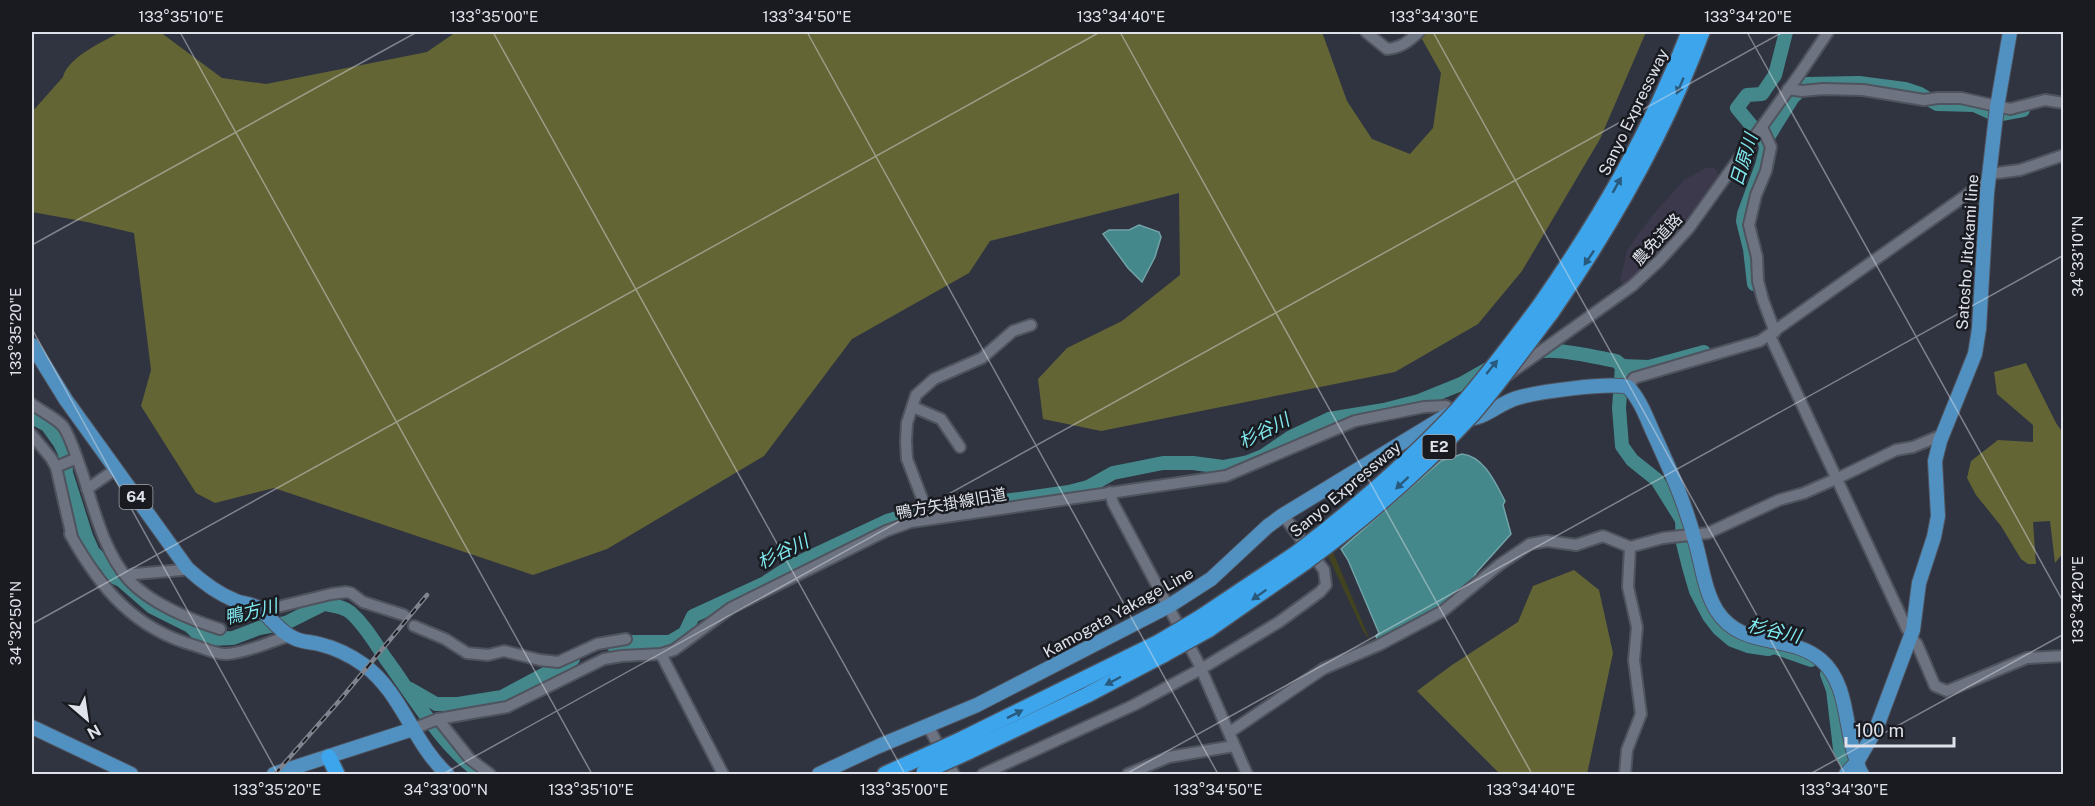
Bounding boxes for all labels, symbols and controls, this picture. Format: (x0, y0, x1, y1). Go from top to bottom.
text: 133°35'10"E (138, 8, 224, 25)
text: 133°35'00"E (450, 8, 538, 25)
text: 133°34'50"E (763, 8, 851, 25)
text: 133°34'40"E (1077, 8, 1165, 25)
text: 133°34'30"E (1390, 8, 1478, 25)
text: 133°34'20"E (1704, 8, 1792, 25)
street label: Sanyo Expressway (1594, 45, 1673, 179)
one-way arrow (1676, 77, 1685, 94)
water label: 日原川 (1726, 129, 1762, 189)
street label: Satosho Jitokami line (1953, 174, 1982, 331)
one-way arrow (1612, 176, 1622, 193)
street label: 農免道路 (1629, 209, 1686, 269)
text: 34°33'10"N (2069, 215, 2086, 297)
one-way arrow (1583, 249, 1595, 265)
text: 133°35'20"E (7, 288, 24, 376)
one-way arrow (1486, 360, 1498, 375)
water label: 杉谷川 (1235, 408, 1294, 452)
road number: E2 (1422, 435, 1456, 459)
street label: Sanyo Expressway (1286, 437, 1405, 541)
one-way arrow (1395, 476, 1410, 490)
street label: 鴨方矢掛線旧道 (894, 484, 1008, 523)
road number: 64 (120, 485, 152, 509)
water label: 杉谷川 (754, 529, 813, 573)
text: 133°34'20"E (2069, 556, 2086, 644)
street label: Kamogata Yakage Line (1040, 563, 1197, 662)
text: 34°32'50"N (7, 581, 24, 665)
one-way arrow (1251, 589, 1267, 601)
water label: 鴨方川 (222, 594, 282, 628)
water label: 杉谷川 (1745, 614, 1805, 647)
one-way arrow (1105, 676, 1122, 686)
north arrow (57, 689, 117, 749)
one-way arrow (1006, 709, 1023, 719)
scale bar (1846, 710, 1954, 748)
text: N (84, 720, 104, 743)
text: 100 m (1855, 720, 1904, 741)
text: 133°35'20"E (233, 781, 321, 798)
text: 34°33'00"N (404, 781, 488, 798)
text: 133°35'10"E (548, 781, 634, 798)
text: 133°35'00"E (860, 781, 948, 798)
text: 133°34'50"E (1174, 781, 1262, 798)
text: 133°34'40"E (1487, 781, 1575, 798)
text: 133°34'30"E (1800, 781, 1888, 798)

